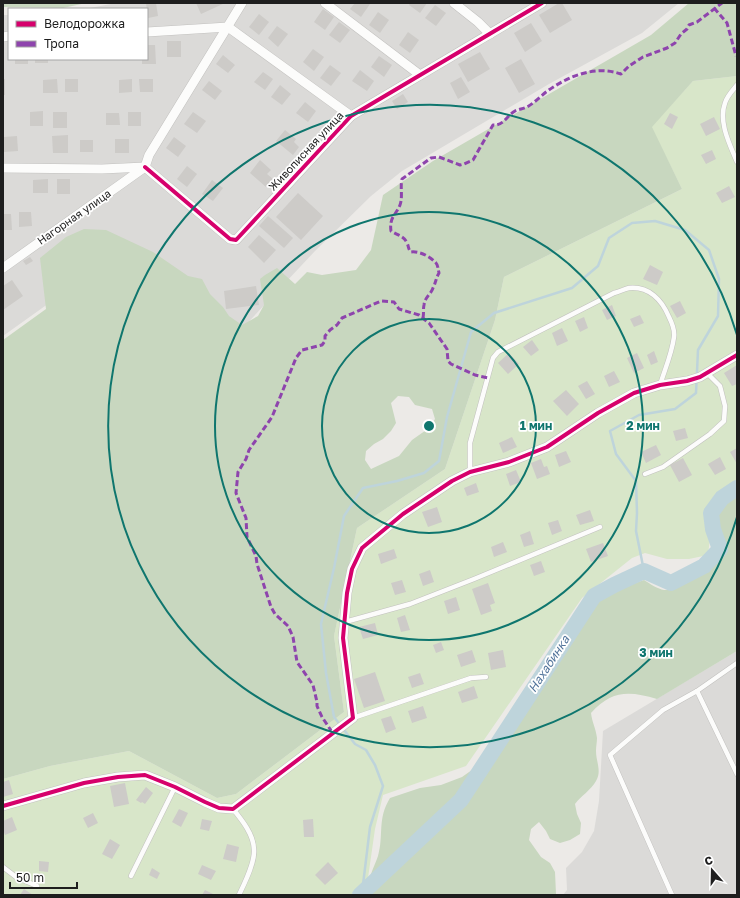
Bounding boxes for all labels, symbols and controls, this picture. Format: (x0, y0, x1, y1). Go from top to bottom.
legend (8, 8, 148, 60)
text: Велодорожка (44, 16, 125, 31)
text: Тропа (44, 36, 79, 51)
street label: Живописная улица (266, 108, 346, 193)
street label: Нагорная улица (34, 186, 113, 247)
text: 1 мин (520, 418, 552, 433)
text: 2 мин (626, 418, 660, 433)
centre of rings (422, 419, 436, 433)
water label: Нахабинка (525, 632, 573, 695)
text: 3 мин (639, 645, 673, 660)
north arrow (692, 850, 732, 890)
text: С (703, 853, 714, 868)
scale bar (10, 864, 77, 890)
text: 50 m (16, 870, 44, 885)

